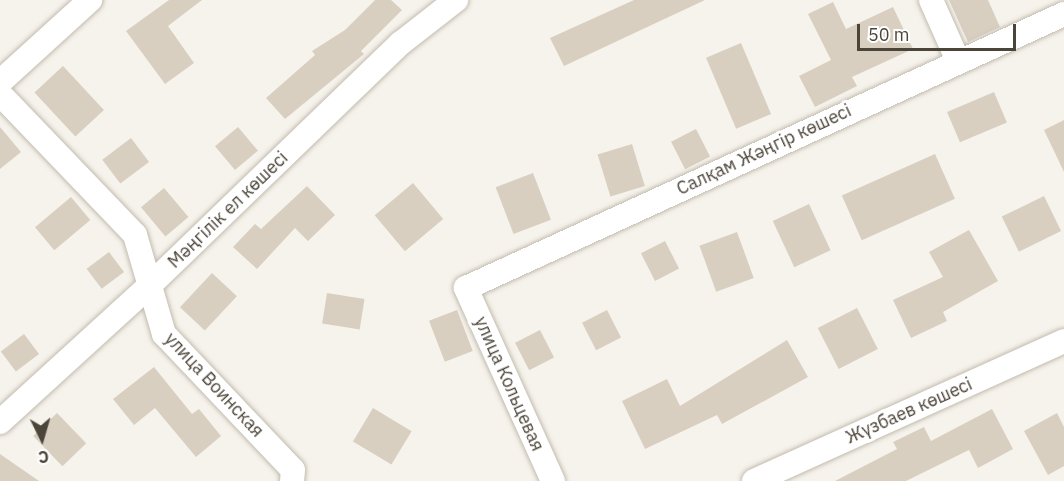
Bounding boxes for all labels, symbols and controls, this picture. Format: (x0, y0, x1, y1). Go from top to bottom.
scale bar (860, 12, 1019, 50)
text: 50 m (868, 23, 910, 46)
street label: Салқам Жәңгір көшесі (673, 100, 855, 200)
street label: Мәңгілік ел көшесі (163, 147, 293, 273)
street label: улица Кольцевая (470, 313, 548, 455)
street label: улица Воинская (160, 328, 268, 442)
street label: Жүзбаев көшесі (842, 373, 976, 449)
north arrow (12, 409, 72, 469)
text: С (38, 447, 50, 467)

